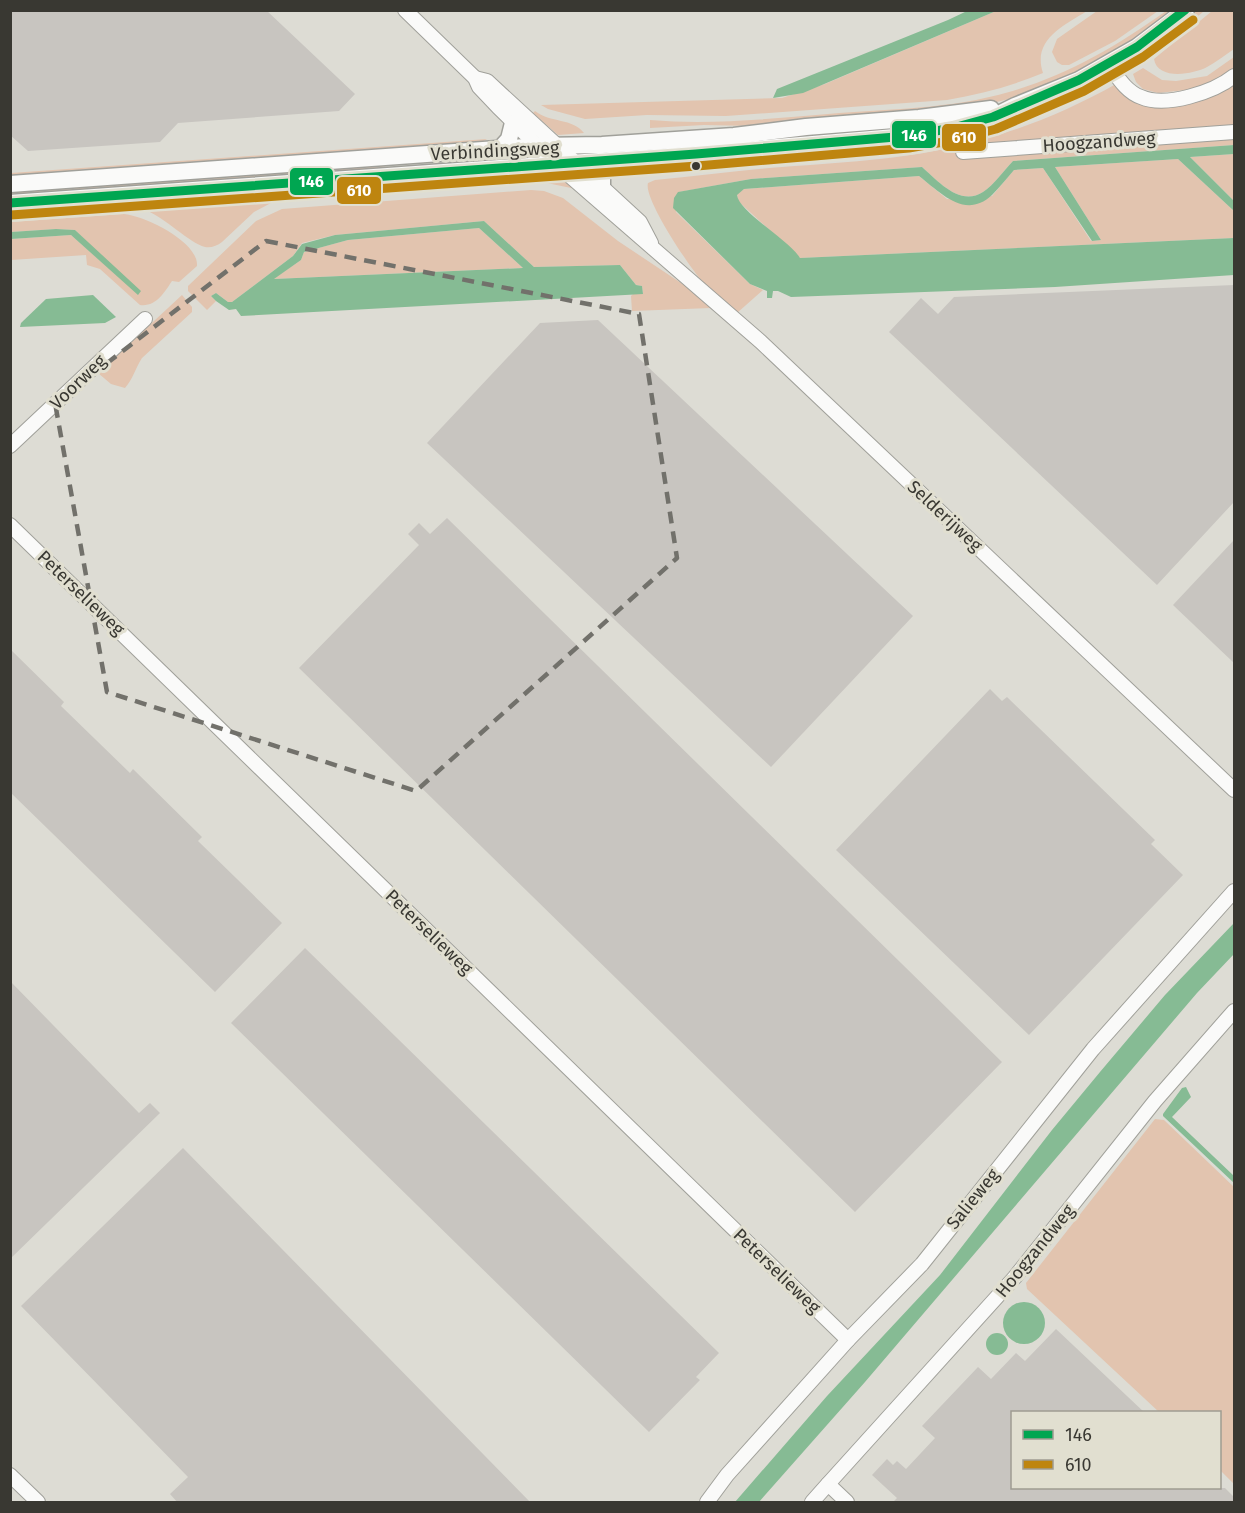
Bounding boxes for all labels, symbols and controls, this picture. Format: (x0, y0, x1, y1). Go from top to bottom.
line badge: 146 (891, 120, 937, 149)
line badge: 610 (941, 123, 987, 152)
text: 146 (901, 126, 927, 145)
street label: Hoogzandweg (1042, 127, 1157, 157)
text: 610 (952, 128, 976, 147)
street label: Verbindingsweg (430, 137, 560, 165)
unlabelled marker (690, 160, 702, 172)
line badge: 146 (289, 167, 334, 196)
text: 146 (298, 172, 324, 191)
line badge: 610 (336, 176, 382, 205)
text: 610 (347, 181, 371, 200)
street label: Voorweg (45, 349, 111, 414)
street label: Selderijweg (903, 476, 988, 557)
street label: Peterselieweg (33, 546, 130, 641)
street label: Peterselieweg (381, 885, 478, 980)
street label: Salieweg (942, 1164, 1004, 1234)
street label: Hoogzandweg (991, 1200, 1080, 1302)
street label: Peterselieweg (729, 1224, 826, 1319)
legend (1011, 1411, 1221, 1489)
text: 146 (1065, 1424, 1092, 1446)
text: 610 (1065, 1454, 1092, 1476)

